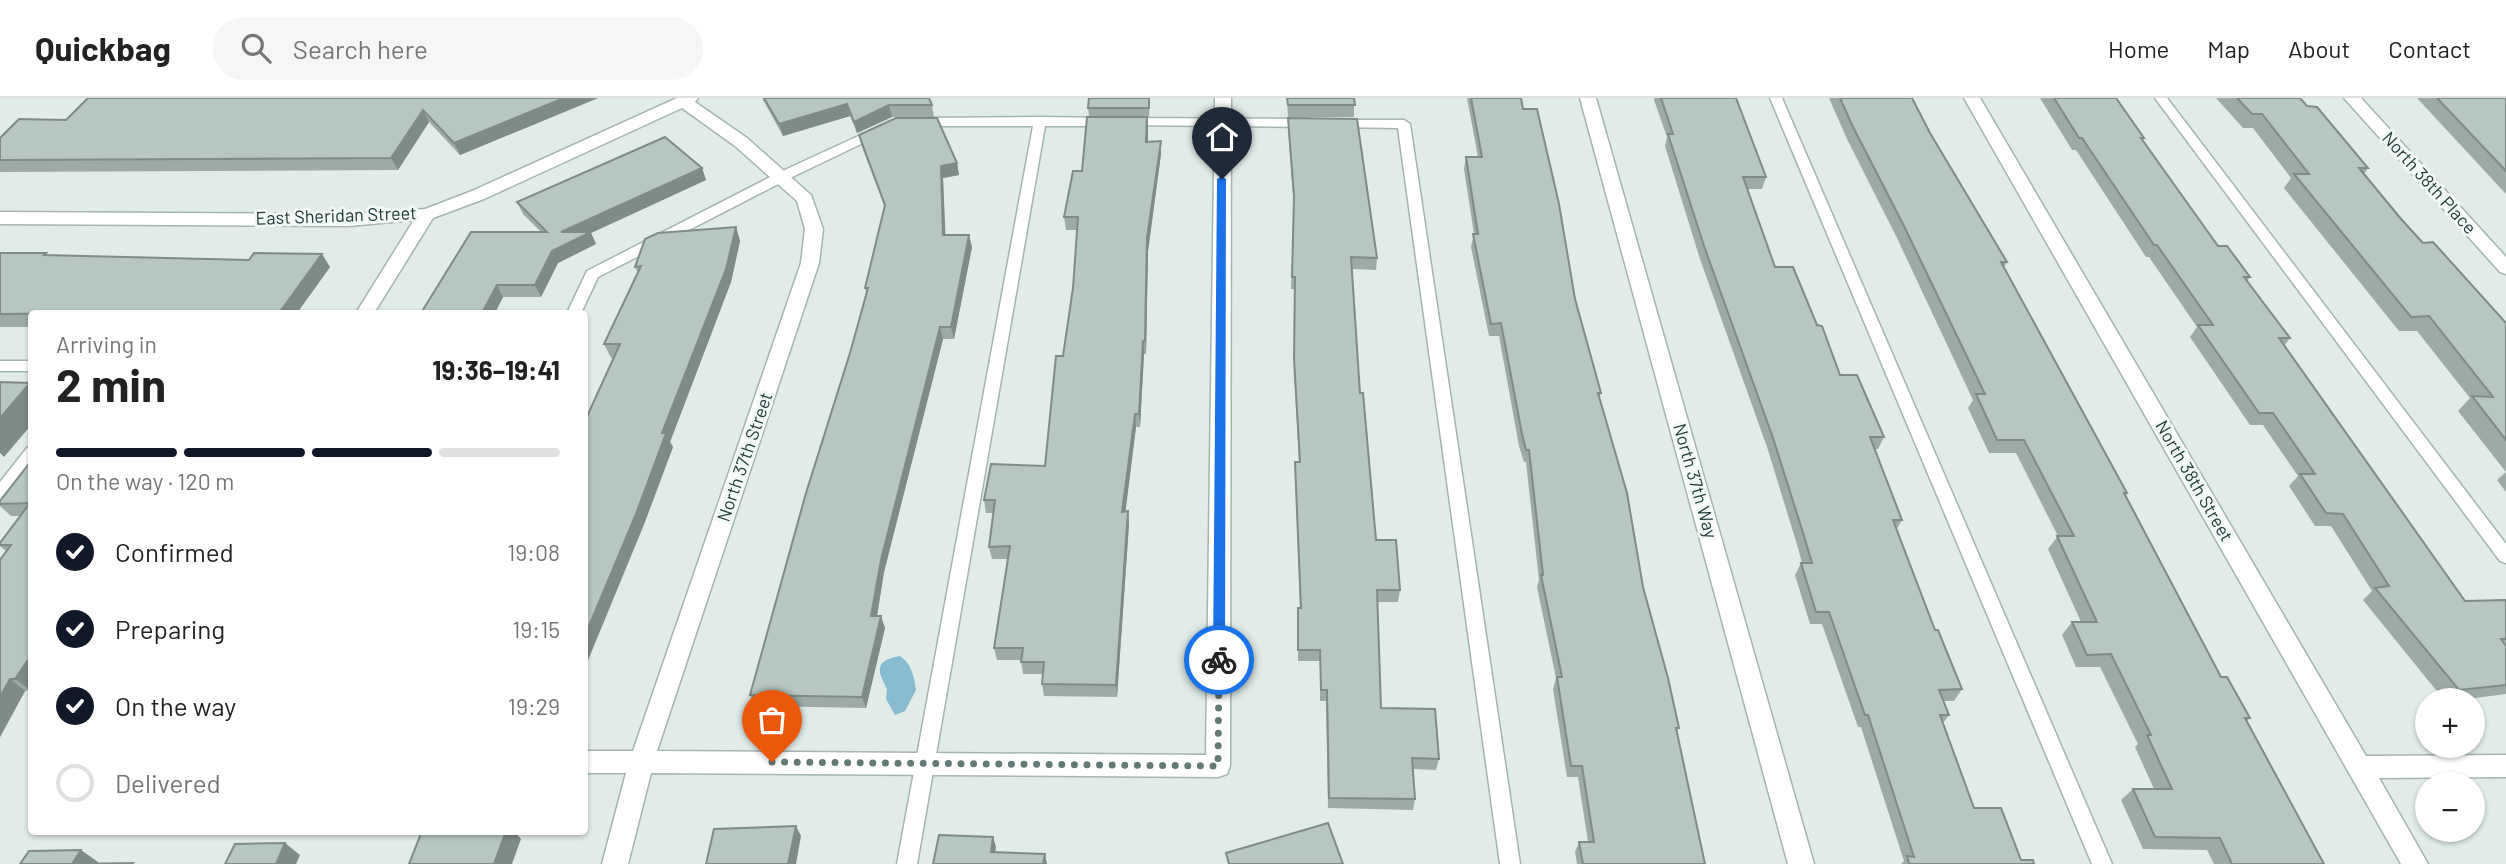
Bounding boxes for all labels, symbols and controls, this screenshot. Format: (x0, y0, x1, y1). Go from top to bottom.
search box (213, 17, 703, 80)
text: Quickbag (35, 28, 171, 68)
icon: search (237, 29, 275, 67)
text: Search here (293, 33, 428, 64)
text: Home (2108, 34, 2169, 63)
text: Map (2207, 34, 2250, 63)
text: About (2288, 34, 2350, 63)
text: Contact (2388, 34, 2471, 63)
pin (1192, 107, 1252, 179)
icon: home (1203, 118, 1241, 156)
street label: North 38th Place (2378, 127, 2481, 238)
street label: East Sheridan Street (255, 201, 417, 229)
text: Arriving in (56, 330, 157, 358)
text: 19:36–19:41 (432, 354, 560, 385)
text: 2 min (56, 356, 166, 411)
street label: North 37th Street (712, 389, 776, 524)
street label: North 38th Street (2151, 416, 2238, 545)
street label: North 37th Way (1669, 421, 1723, 541)
text: On the way · 120 m (56, 467, 234, 495)
icon: check (56, 533, 94, 571)
text: Confirmed (115, 536, 234, 567)
text: 19:08 (507, 538, 560, 566)
icon: check (56, 610, 94, 648)
text: Preparing (115, 613, 225, 644)
text: 19:15 (512, 615, 560, 643)
courier (1184, 625, 1254, 695)
icon: bike (1200, 641, 1238, 679)
icon: check (56, 687, 94, 725)
map controls (2415, 688, 2485, 842)
button: + (2415, 688, 2485, 758)
text: On the way (115, 690, 236, 721)
pin (742, 690, 802, 762)
text: 19:29 (508, 692, 560, 720)
icon: bag (753, 701, 791, 739)
text: Delivered (115, 767, 221, 798)
button: − (2415, 772, 2485, 842)

